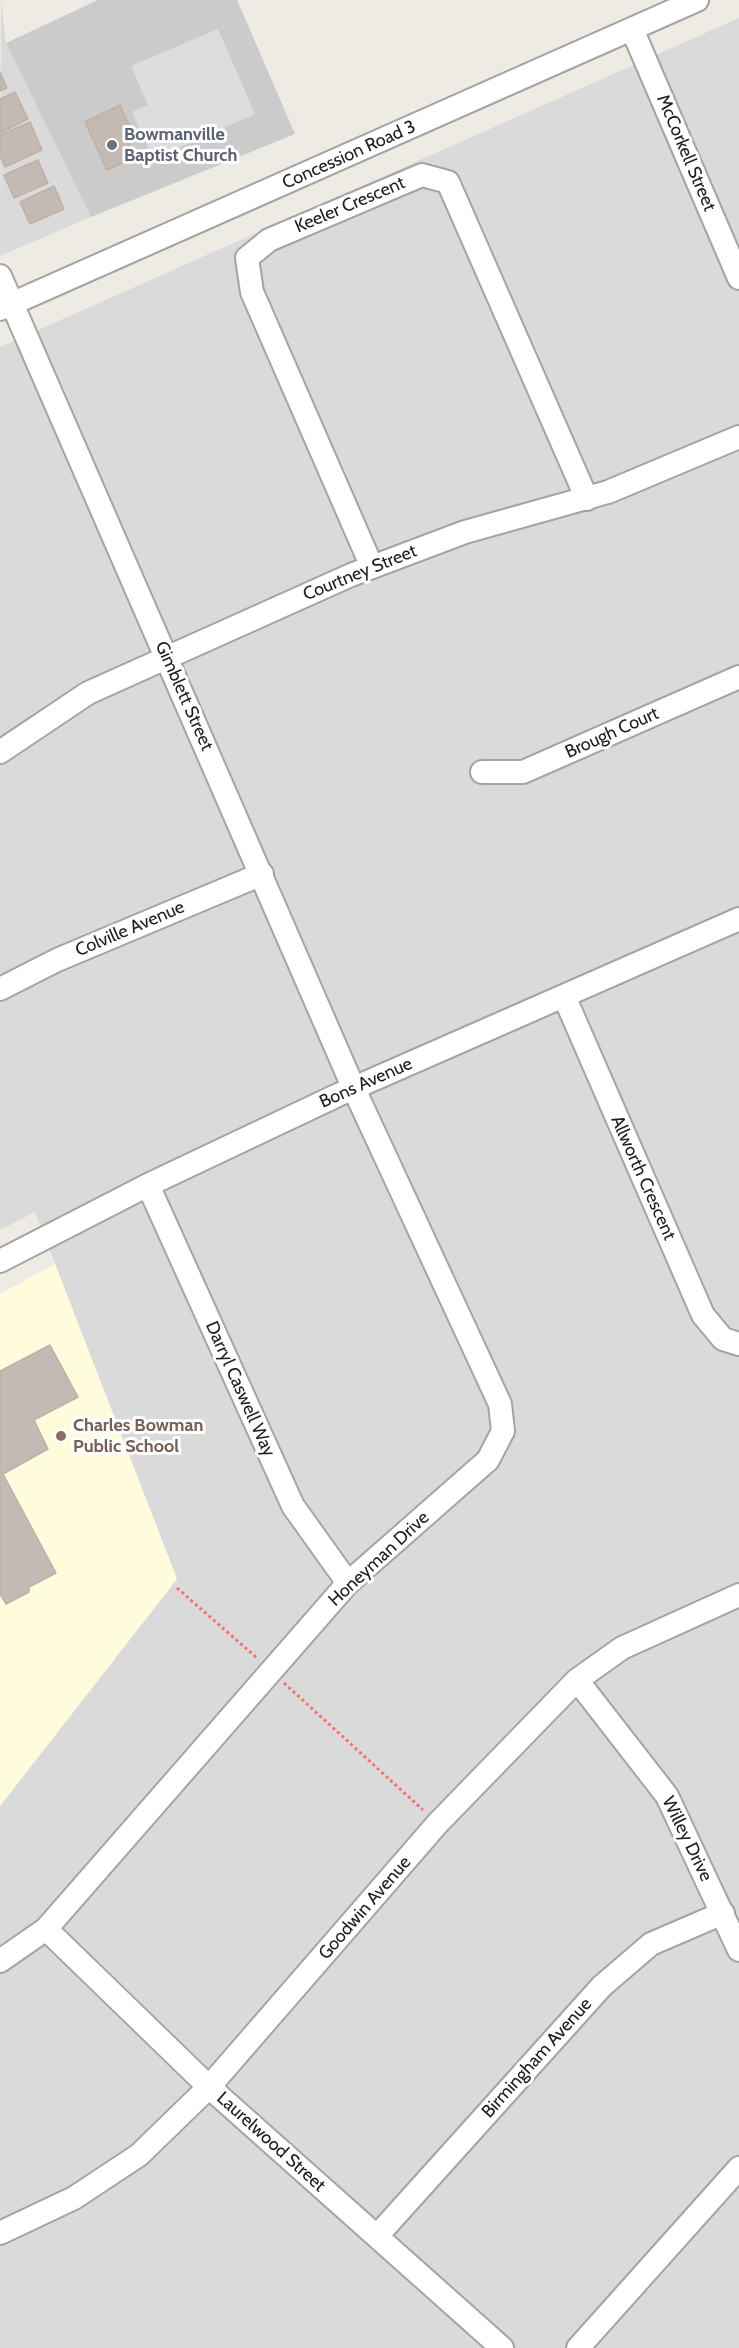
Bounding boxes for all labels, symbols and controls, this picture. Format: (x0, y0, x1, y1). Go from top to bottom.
street label: McCorkell Street (652, 91, 720, 215)
street label: Concession Road 3 (279, 116, 419, 194)
place label: Bowmanville Baptist Church (124, 124, 237, 166)
marker: Bowmanville Baptist Church (105, 138, 119, 152)
street label: Keeler Crescent (292, 172, 408, 238)
street label: Courtney Street (300, 540, 420, 606)
street label: Gimblett Street (150, 638, 218, 754)
street label: Brough Court (562, 703, 662, 763)
street label: Colville Avenue (72, 896, 188, 962)
street label: Bons Avenue (316, 1053, 416, 1113)
street label: Allworth Crescent (606, 1112, 680, 1244)
street label: Darryl Caswell Way (200, 1318, 280, 1460)
place label: Charles Bowman Public School (73, 1415, 203, 1458)
marker: Charles Bowman Public School (54, 1429, 68, 1443)
street label: Honeyman Drive (324, 1507, 434, 1611)
street label: Willey Drive (657, 1793, 717, 1885)
street label: Goodwin Avenue (314, 1852, 416, 1964)
street label: Birmingham Avenue (477, 1994, 597, 2122)
street label: Laurelwood Street (212, 2087, 330, 2197)

